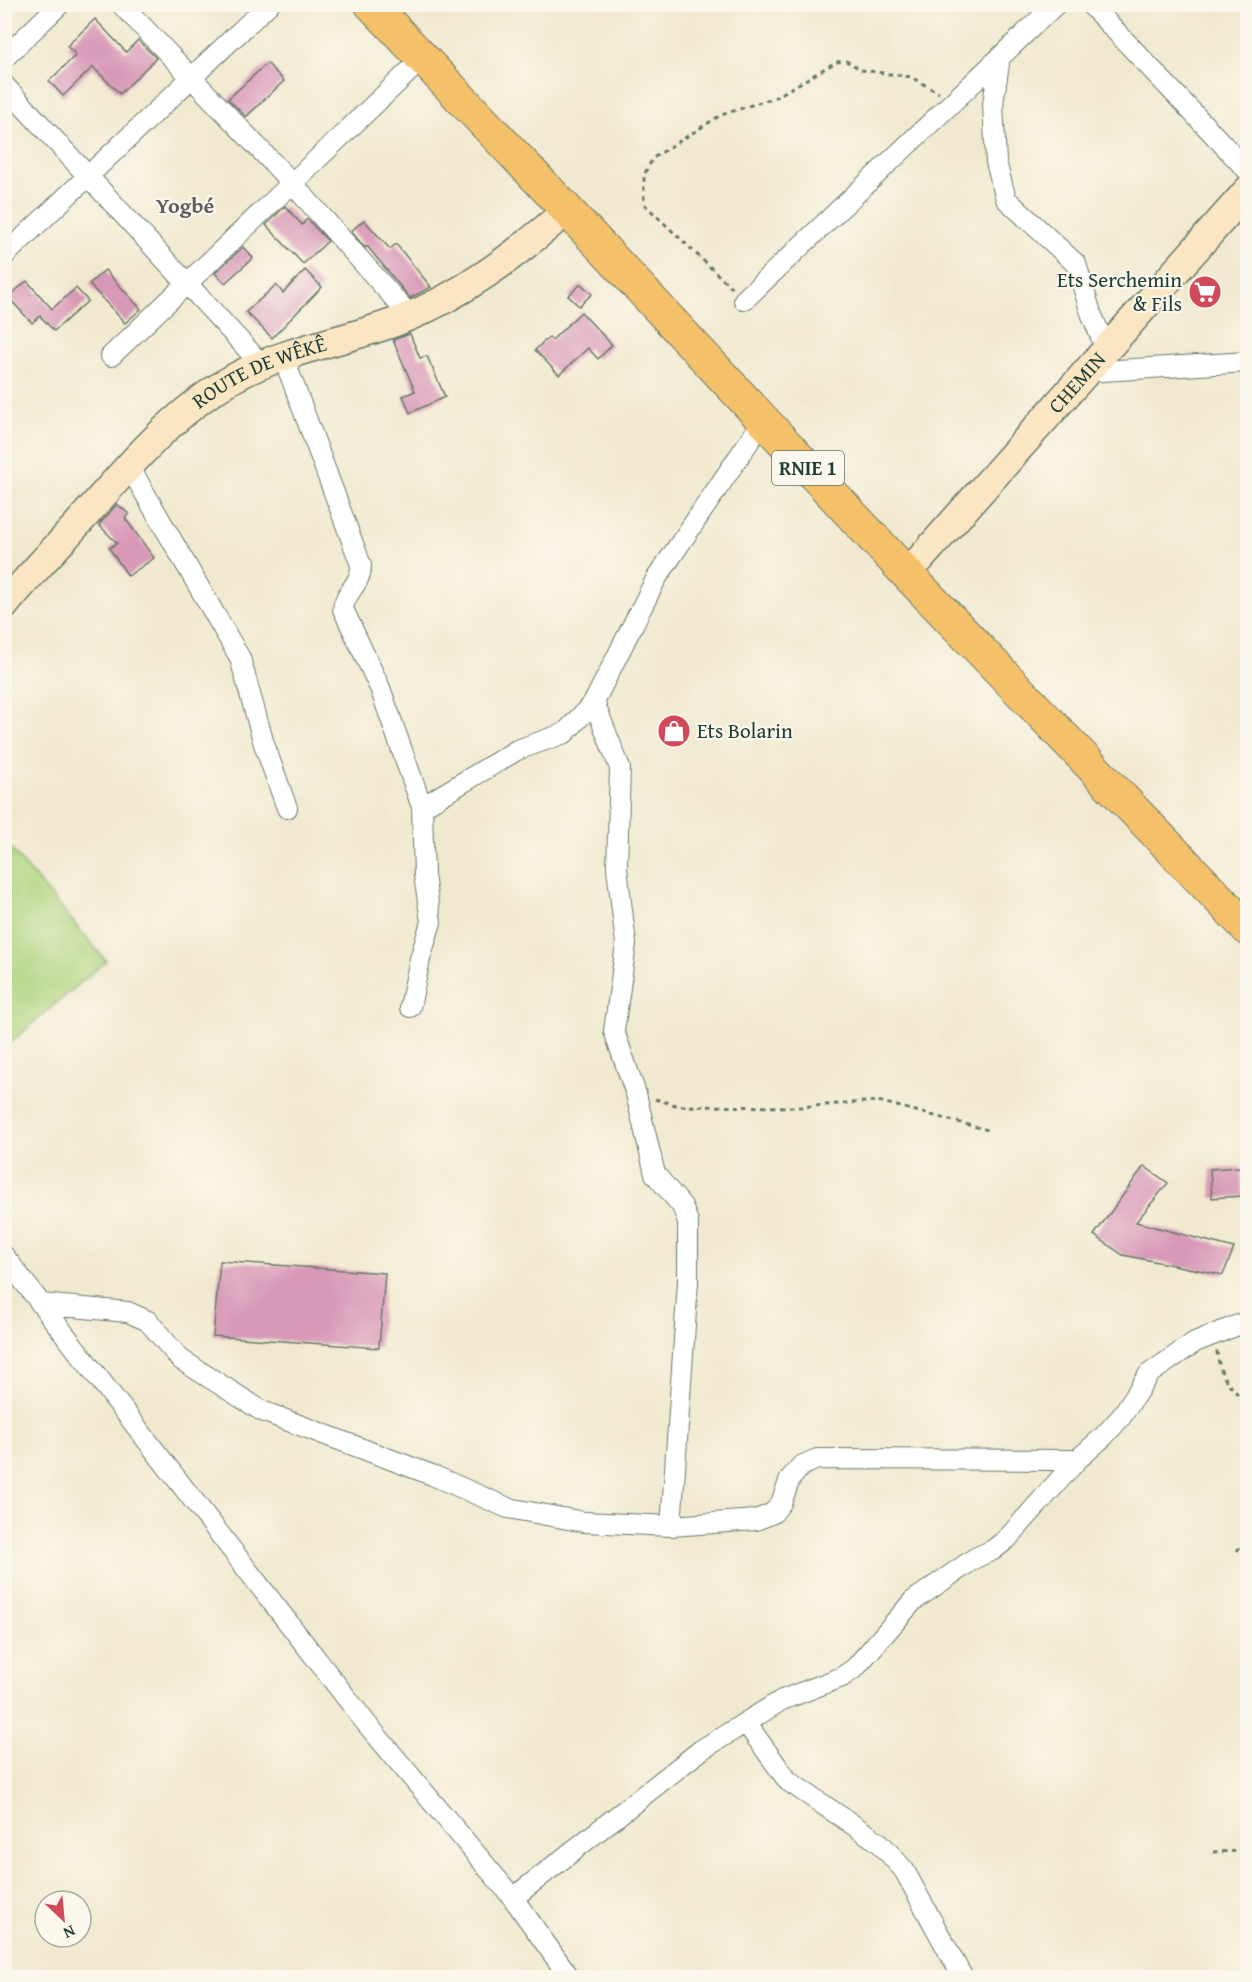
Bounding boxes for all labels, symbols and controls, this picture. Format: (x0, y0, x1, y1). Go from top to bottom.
district label: Yogbé (156, 189, 214, 221)
place label: Ets Serchemin & Fils (1057, 264, 1182, 319)
supermarket icon: Ets Serchemin & Fils (1187, 274, 1223, 310)
street label: ROUTE DE WÊKÊ (185, 328, 330, 416)
street label: CHEMIN (1041, 344, 1113, 420)
road number: RNIE 1 (772, 451, 844, 485)
shop icon: Ets Bolarin (656, 713, 692, 749)
place label: Ets Bolarin (697, 715, 793, 746)
north arrow (33, 1889, 93, 1949)
text: N (59, 1919, 80, 1946)

